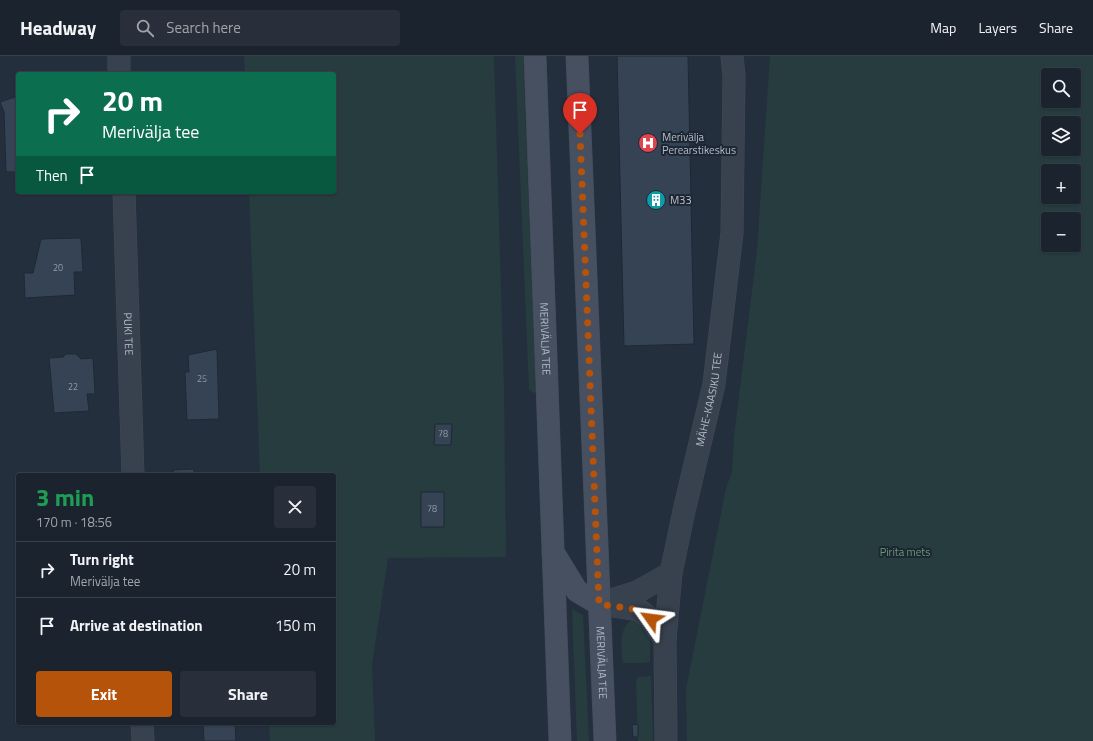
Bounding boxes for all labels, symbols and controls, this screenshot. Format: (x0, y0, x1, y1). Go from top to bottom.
search box (120, 10, 400, 46)
text: Headway (20, 13, 96, 42)
text: Search here (166, 16, 241, 39)
icon: search (134, 17, 156, 39)
text: Map (930, 17, 956, 38)
text: Layers (978, 17, 1017, 38)
text: Share (1039, 17, 1073, 38)
map controls (1041, 68, 1081, 252)
button: search (1041, 68, 1081, 108)
text: 20 m (102, 79, 163, 122)
icon: right (36, 88, 88, 140)
pin (563, 93, 597, 134)
icon: arrive (569, 99, 591, 121)
button: layers (1041, 116, 1081, 156)
text: Merivälja tee (102, 118, 199, 145)
place label: Merivälja Perearstikeskus (662, 129, 736, 158)
hospital icon: Merivälja Perearstikeskus (637, 132, 659, 154)
text: Then (36, 164, 68, 187)
icon: arrive (76, 164, 98, 186)
button: + (1041, 164, 1081, 204)
building icon: M33 (645, 189, 667, 211)
place label: M33 (670, 192, 692, 208)
button: − (1041, 212, 1081, 252)
house number: 20 (53, 261, 63, 274)
street label: MERIVÄLJA TEE (536, 302, 555, 376)
street label: PUKI TEE (120, 312, 137, 356)
street label: MÄHE-KAASIKU TEE (692, 352, 726, 448)
house number: 25 (197, 372, 207, 385)
house number: 22 (68, 380, 78, 393)
house number: 78 (438, 427, 448, 440)
text: 3 min (36, 479, 94, 515)
button: close (274, 486, 316, 528)
house number: 78 (427, 502, 437, 515)
text: 170 m · 18:56 (36, 512, 112, 532)
park label: Pirita mets (880, 544, 930, 560)
text: Turn right (70, 548, 134, 571)
text: 20 m (283, 558, 316, 581)
icon: right (36, 559, 58, 581)
text: Merivälja tee (70, 571, 140, 591)
position arrow (630, 598, 672, 640)
text: Arrive at destination (70, 614, 203, 637)
text: 150 m (275, 614, 316, 637)
icon: arrive (36, 615, 58, 637)
street label: MERIVÄLJA TEE (592, 626, 611, 699)
button: Exit (36, 671, 172, 717)
button: Share (180, 671, 316, 717)

